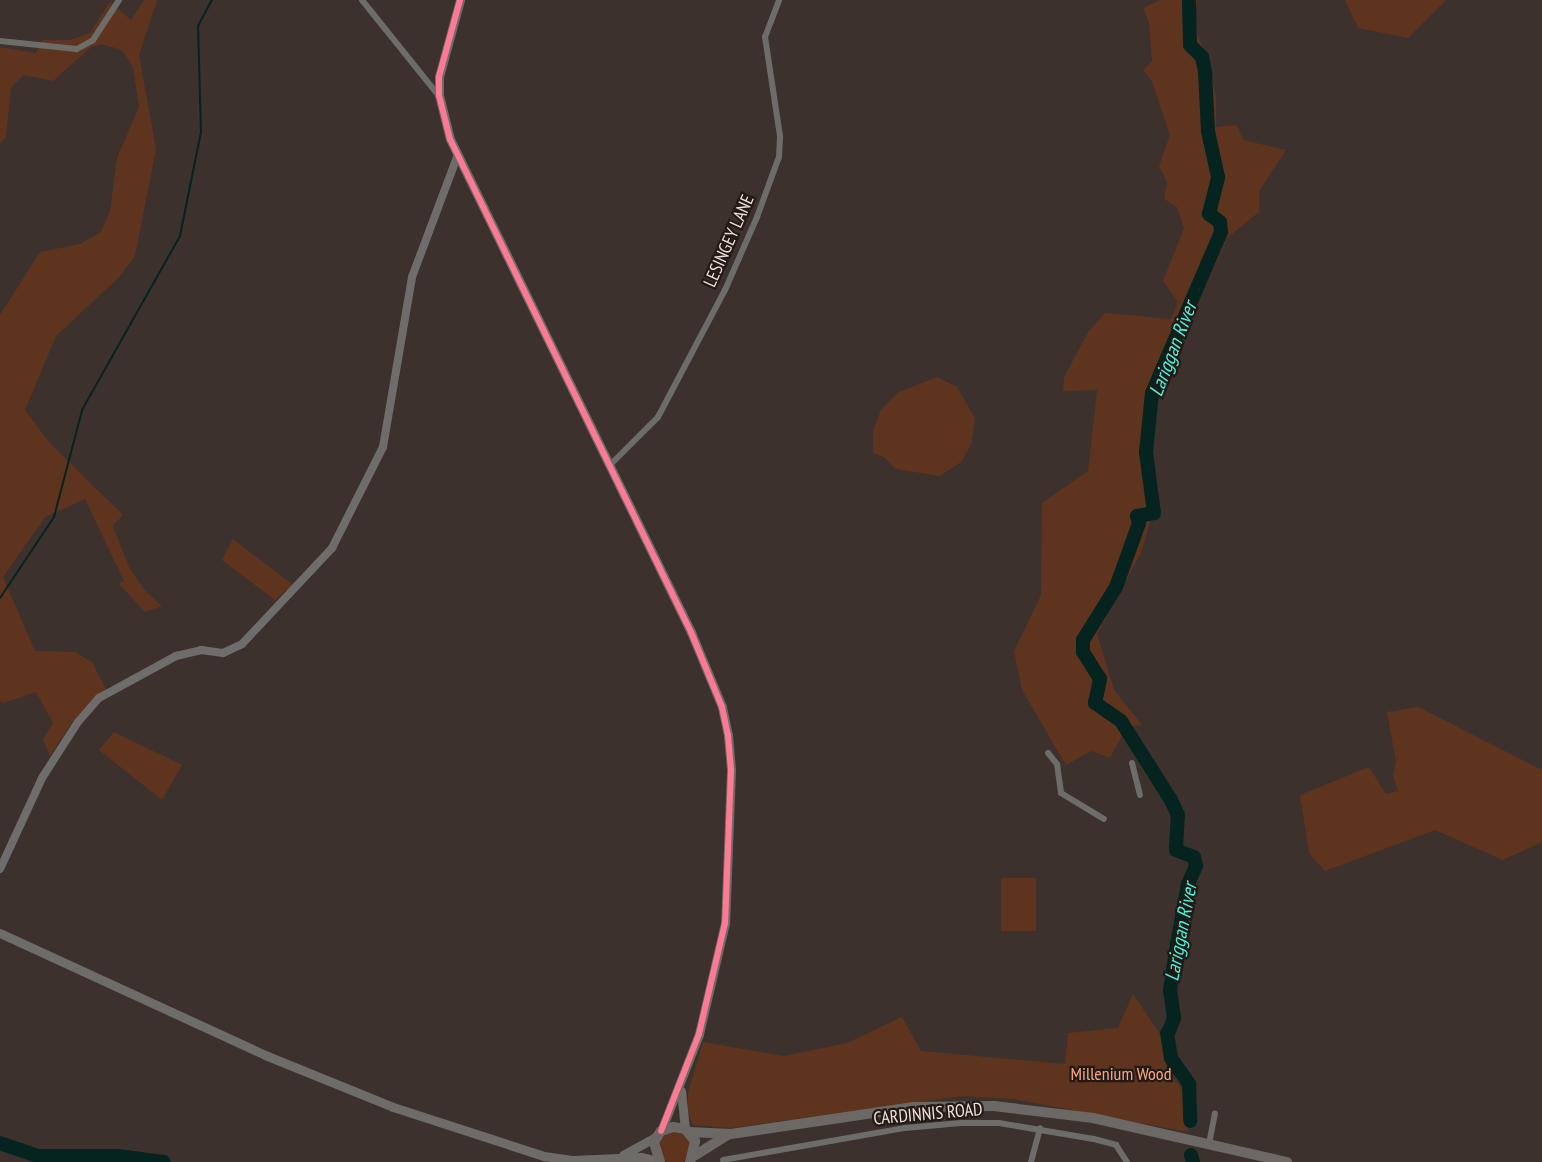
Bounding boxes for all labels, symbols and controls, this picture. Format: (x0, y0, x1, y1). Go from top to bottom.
street label: LESINGEY LANE (699, 191, 759, 291)
water label: Lariggan River (1144, 298, 1202, 400)
water label: Lariggan River (1160, 881, 1202, 983)
park label: Millenium Wood (1070, 1063, 1172, 1085)
street label: CARDINNIS ROAD (873, 1098, 983, 1130)

